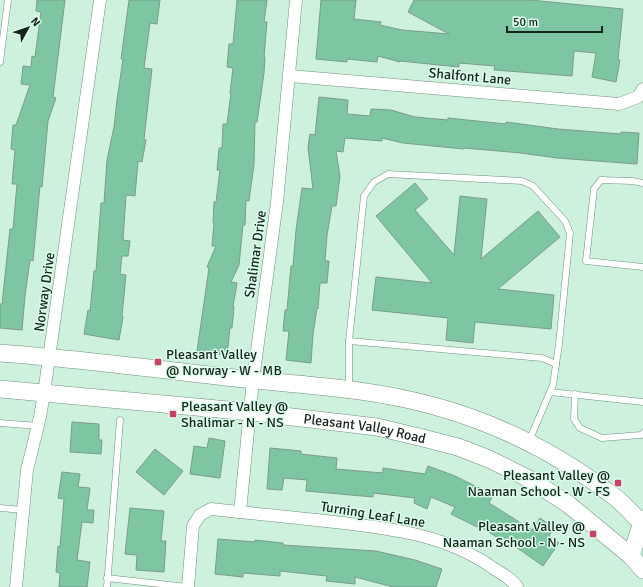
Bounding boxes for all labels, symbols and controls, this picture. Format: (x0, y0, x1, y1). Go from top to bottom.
north arrow (8, 8, 48, 48)
scale bar (507, 8, 602, 34)
text: N (28, 15, 43, 29)
text: 50 m (513, 15, 538, 30)
street label: Shalfont Lane (428, 64, 512, 89)
street label: Shalimar Drive (241, 209, 270, 299)
street label: Norway Drive (31, 251, 58, 333)
place label: Pleasant Valley @ Norway - W - MB (166, 346, 282, 379)
marker: Pleasant Valley @ Norway - W - MB (153, 357, 163, 367)
place label: Pleasant Valley @ Shalimar - N - NS (181, 398, 288, 431)
marker: Pleasant Valley @ Shalimar - N - NS (168, 409, 178, 419)
street label: Pleasant Valley Road (303, 410, 428, 447)
place label: Pleasant Valley @ Naaman School - W - FS (468, 467, 610, 500)
marker: Pleasant Valley @ Naaman School - W - FS (613, 478, 623, 488)
street label: Turning Leaf Lane (319, 498, 427, 531)
place label: Pleasant Valley @ Naaman School - N - NS (443, 518, 585, 551)
marker: Pleasant Valley @ Naaman School - N - NS (588, 529, 598, 539)

